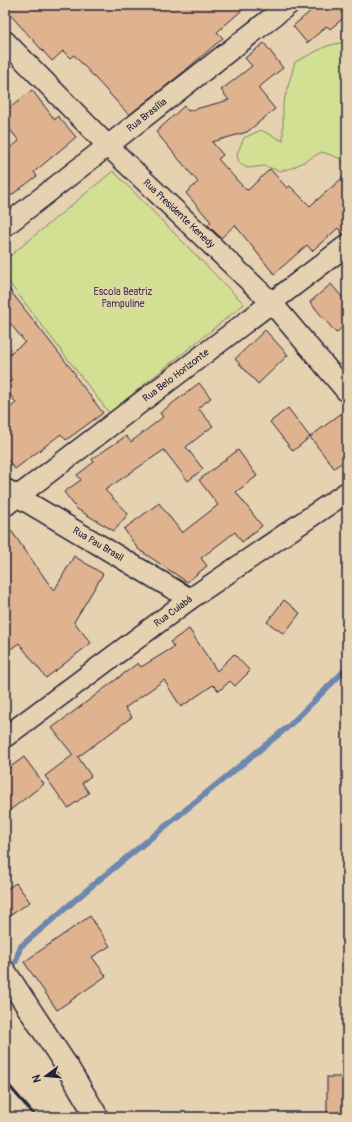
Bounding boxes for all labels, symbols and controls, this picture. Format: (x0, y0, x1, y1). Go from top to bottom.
street label: Rua Brasília (124, 96, 170, 135)
street label: Rua Presidente Kenedy (140, 177, 218, 251)
park label: Escola Beatriz Pampuline (94, 286, 152, 310)
street label: Rua Belo Horizonte (140, 346, 212, 405)
street label: Rua Pau Brasil (71, 525, 126, 564)
street label: Rua Cuiabá (152, 593, 195, 630)
north arrow (26, 1056, 66, 1096)
text: N (29, 1073, 44, 1084)

